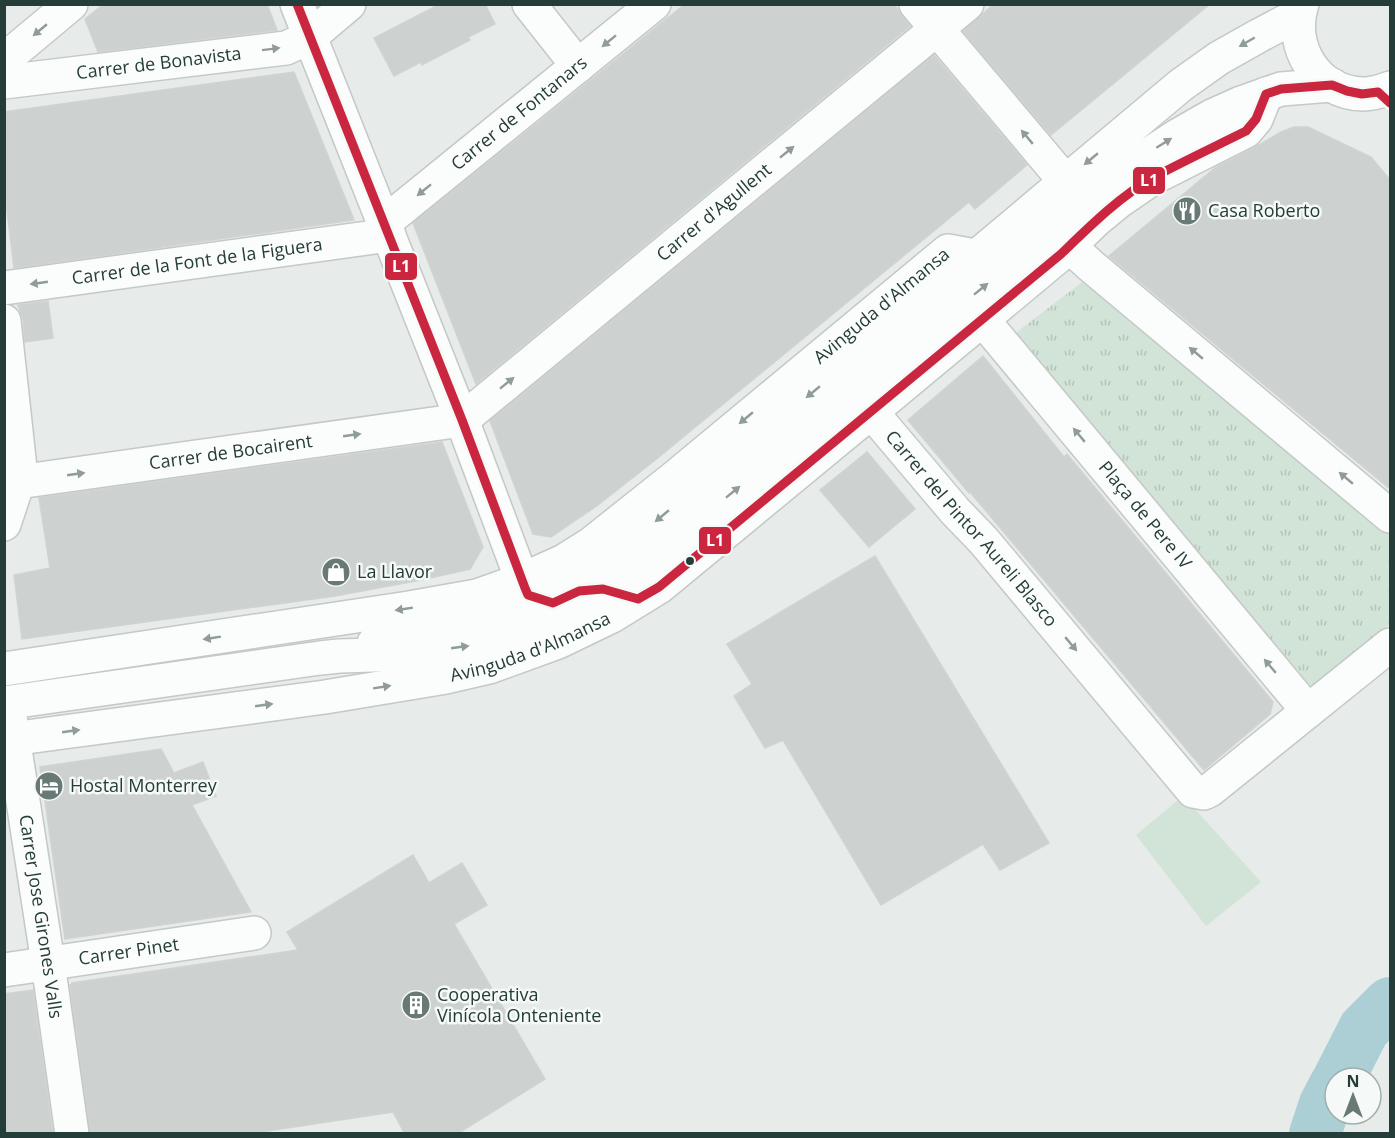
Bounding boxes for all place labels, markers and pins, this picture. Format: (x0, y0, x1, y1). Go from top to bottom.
restaurant icon: Casa Roberto (1171, 195, 1203, 227)
place label: Casa Roberto (1208, 198, 1320, 222)
unlabelled marker (684, 555, 696, 567)
shop icon: La Llavor (320, 556, 352, 588)
place label: La Llavor (357, 559, 433, 583)
hotel icon: Hostal Monterrey (33, 770, 65, 802)
place label: Hostal Monterrey (70, 773, 218, 797)
place label: Cooperativa Vinícola Onteniente (437, 982, 601, 1027)
building icon: Cooperativa Vinícola Onteniente (400, 989, 432, 1021)

